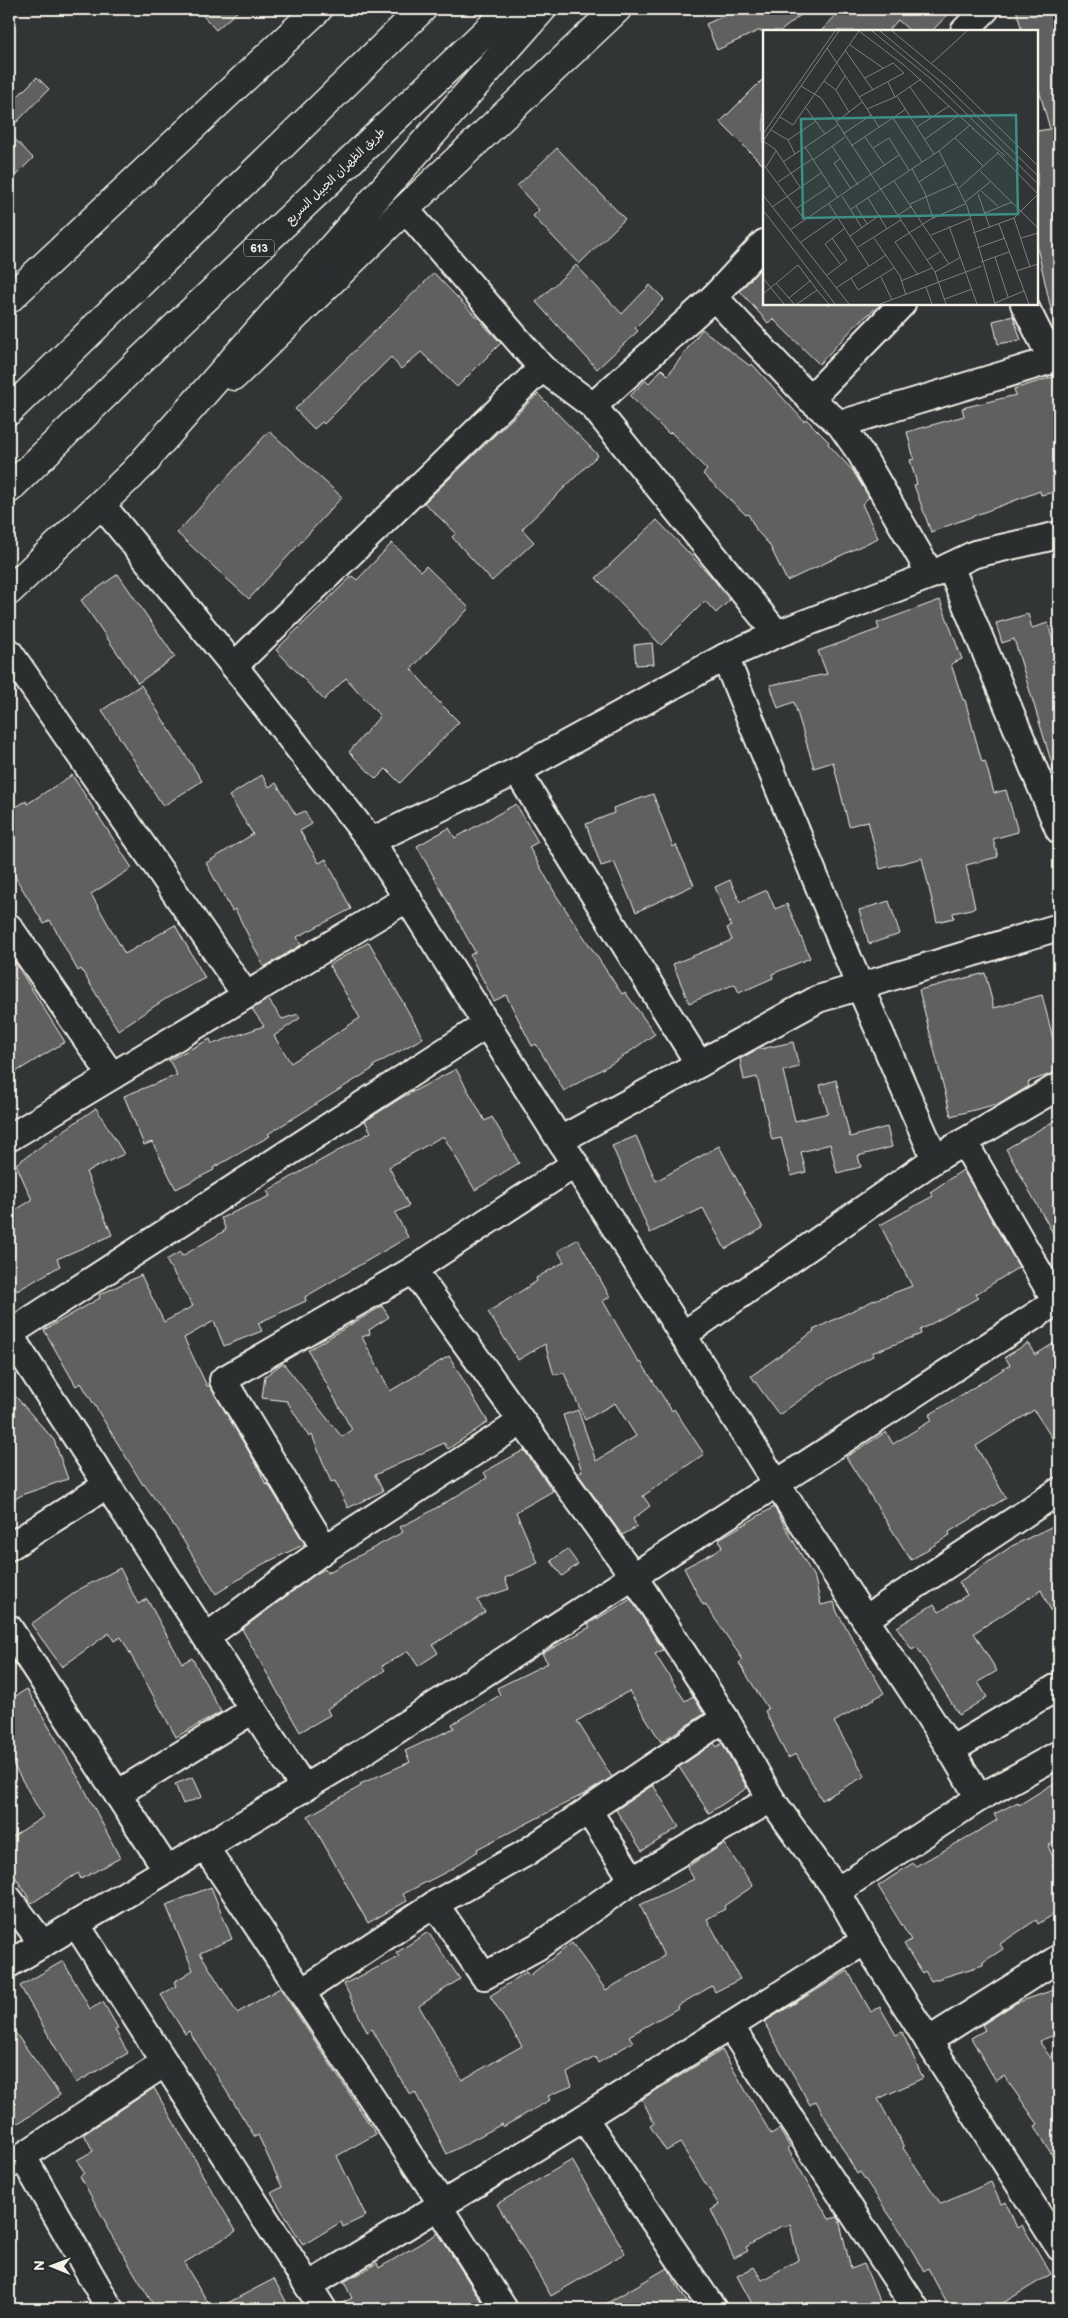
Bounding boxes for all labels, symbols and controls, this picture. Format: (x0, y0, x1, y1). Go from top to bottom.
inset map (763, 30, 1038, 305)
street label: طريق الظهران الجبيل السريع (282, 125, 389, 229)
road number: 613 (244, 240, 274, 256)
north arrow (28, 2240, 78, 2290)
text: N (31, 2260, 48, 2271)

